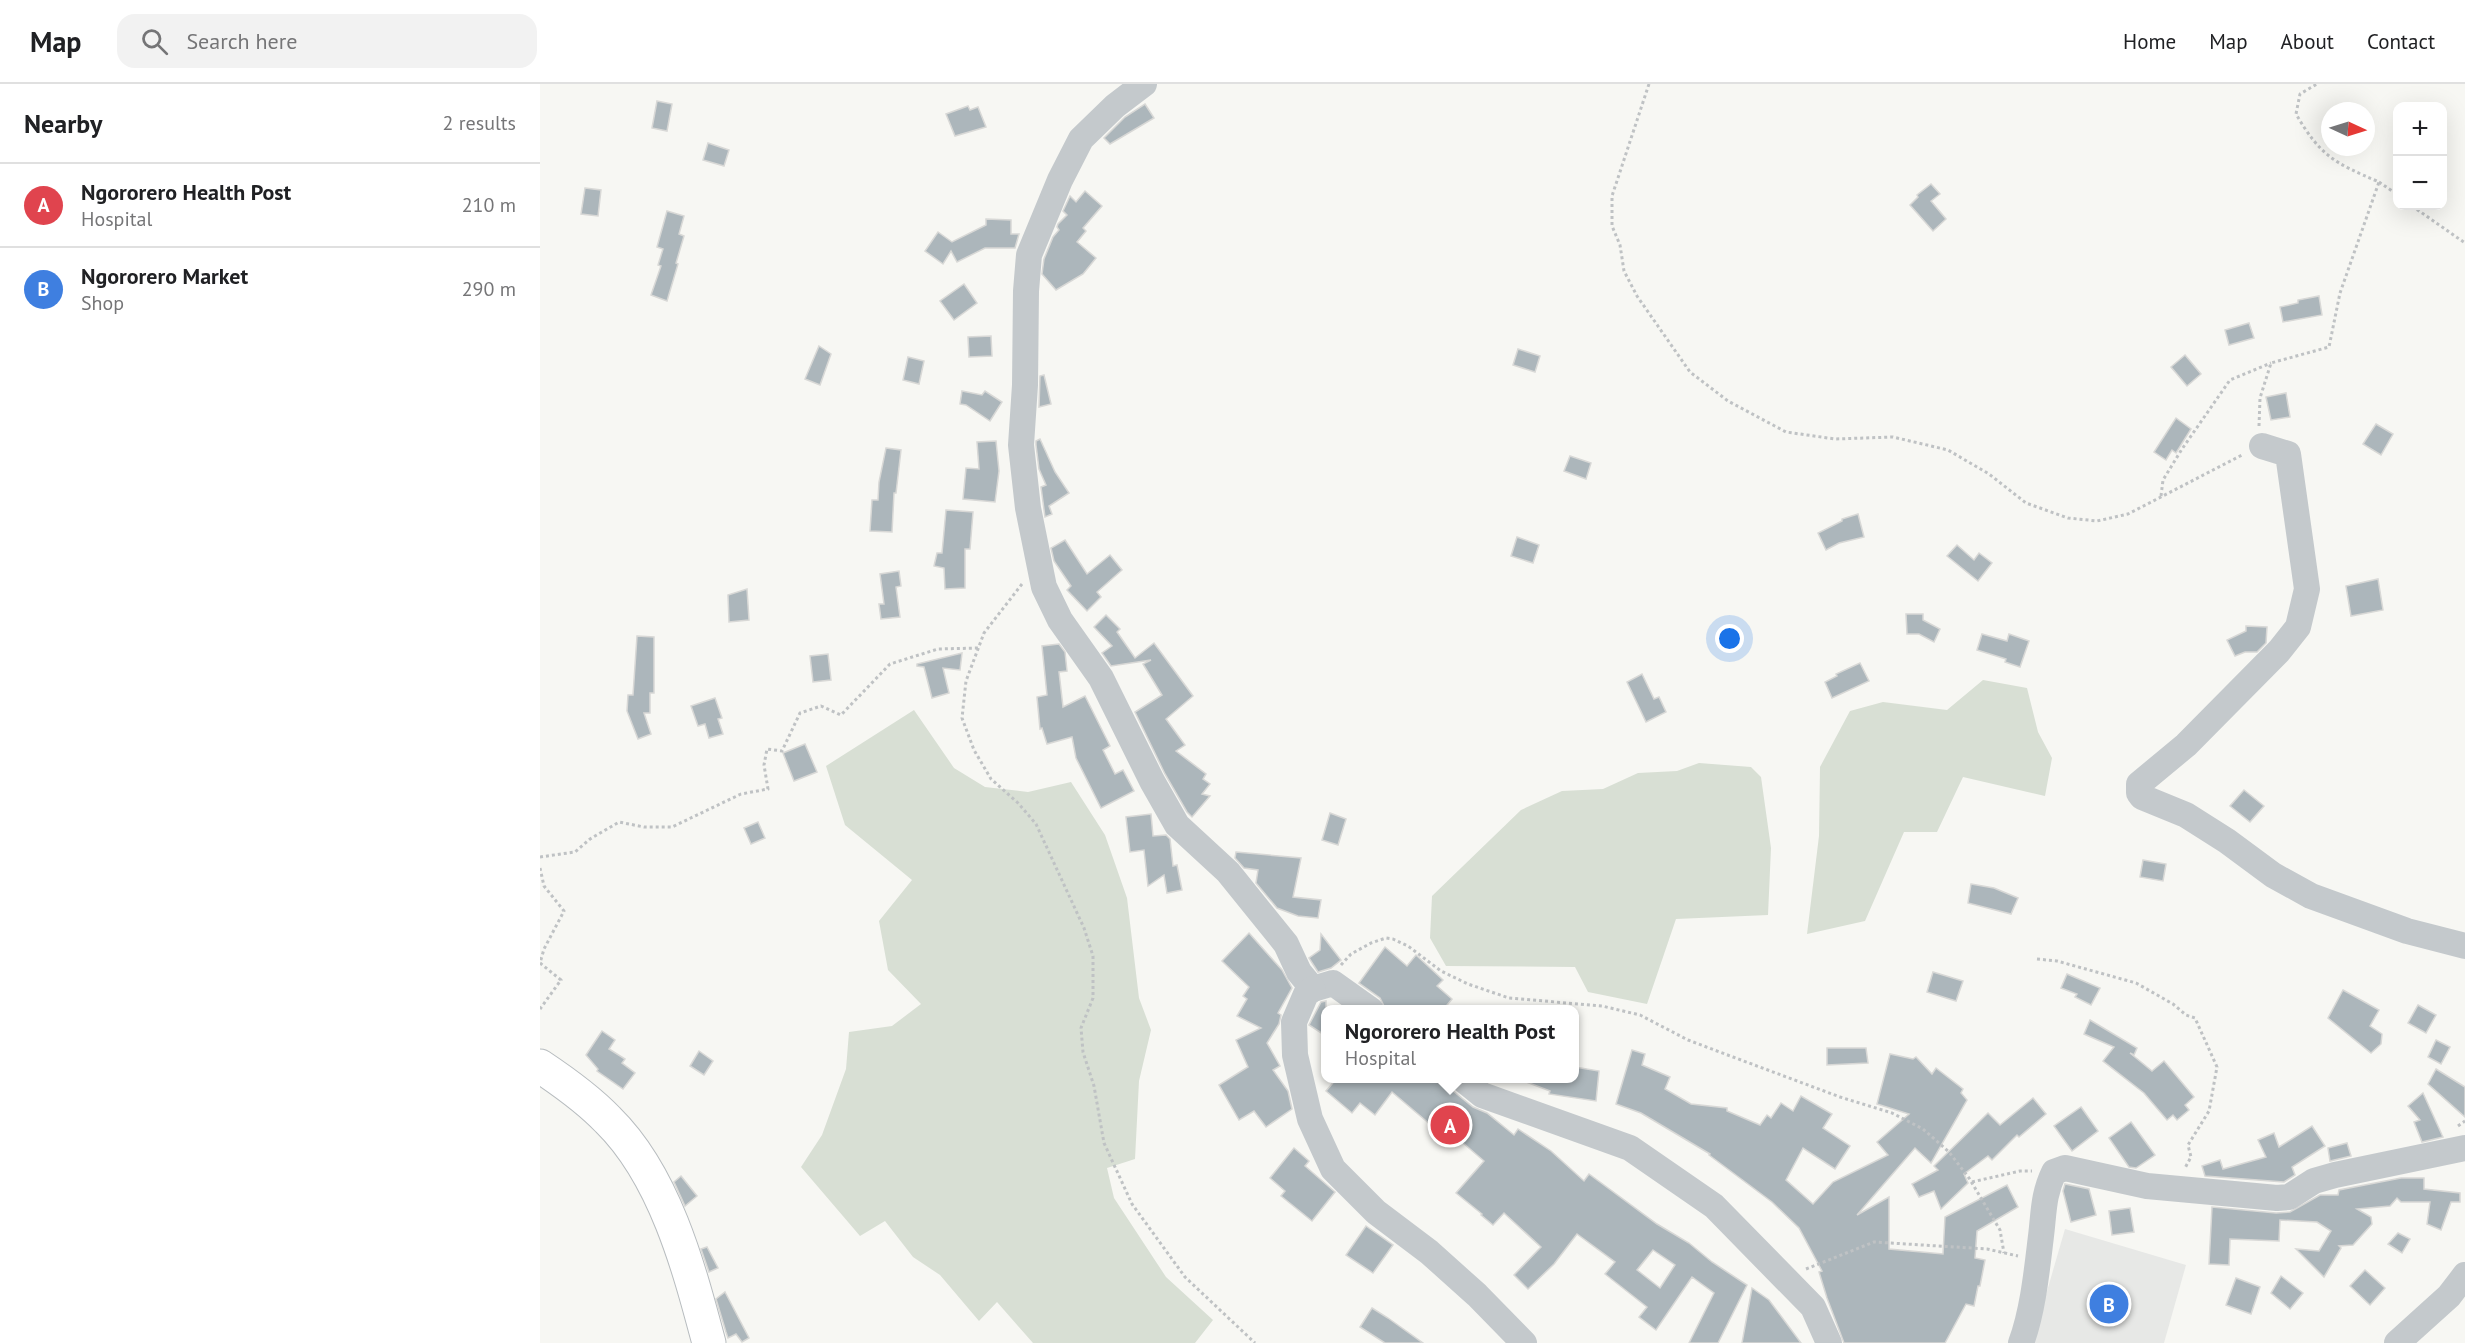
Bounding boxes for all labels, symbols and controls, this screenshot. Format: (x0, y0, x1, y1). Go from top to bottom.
search box (117, 14, 537, 68)
text: Map (30, 23, 81, 60)
icon: search (138, 25, 171, 58)
text: Search here (186, 27, 297, 55)
text: Home (2123, 28, 2176, 55)
text: Map (2209, 28, 2248, 55)
text: About (2281, 28, 2334, 55)
text: Contact (2367, 28, 2435, 55)
north arrow (2321, 102, 2375, 156)
map controls (2393, 102, 2447, 210)
button: + (2393, 102, 2447, 156)
text: Nearby (24, 107, 102, 140)
text: 2 results (443, 110, 516, 136)
button: − (2393, 156, 2447, 210)
text: Ngororero Health Post (81, 178, 291, 206)
text: A (37, 192, 50, 218)
text: 210 m (462, 192, 516, 218)
text: Hospital (81, 206, 152, 232)
text: Ngororero Market (81, 262, 248, 290)
text: B (38, 276, 49, 302)
text: 290 m (462, 276, 516, 302)
text: Shop (81, 290, 124, 316)
your location (1715, 624, 1744, 653)
popup (1321, 1005, 1579, 1083)
text: Ngororero Health Post (1345, 1017, 1555, 1045)
text: Hospital (1345, 1045, 1416, 1071)
pin: A (1430, 1102, 1470, 1148)
pin: B (2090, 1282, 2128, 1326)

